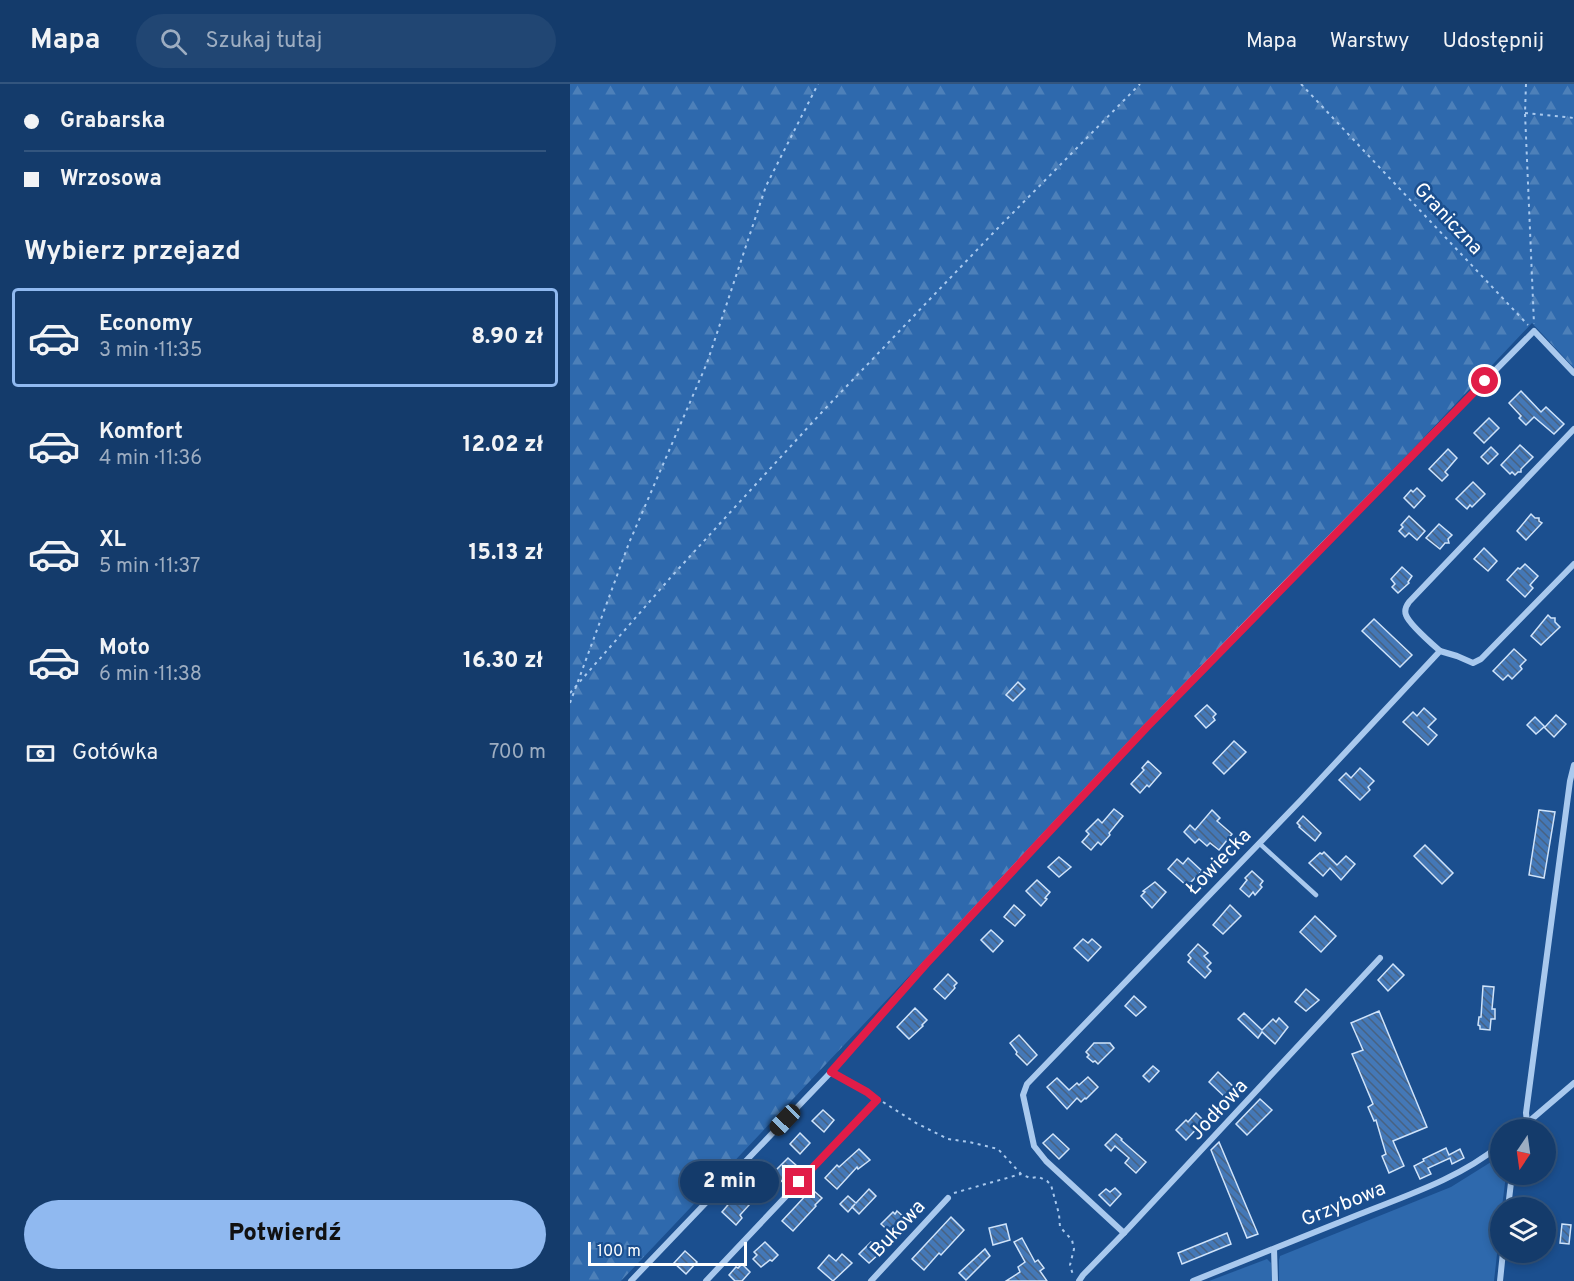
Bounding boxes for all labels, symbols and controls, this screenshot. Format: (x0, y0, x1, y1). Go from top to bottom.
search box (136, 14, 556, 68)
text: Mapa (30, 23, 100, 59)
icon: search (157, 25, 190, 58)
text: Szukaj tutaj (205, 28, 322, 55)
text: Mapa (1246, 28, 1297, 55)
text: Warstwy (1330, 28, 1409, 55)
text: Udostępnij (1442, 28, 1544, 55)
text: Grabarska (60, 108, 165, 135)
text: Wrzosowa (60, 166, 162, 193)
street label: Graniczna (1407, 178, 1488, 261)
text: Wybierz przejazd (24, 235, 241, 269)
icon: car (27, 311, 81, 365)
text: Economy (99, 311, 193, 338)
text: 8.90 zł (471, 324, 543, 351)
text: 3 min · 11:35 (99, 338, 202, 364)
route start (1471, 367, 1498, 394)
icon: car (27, 419, 81, 473)
text: Komfort (99, 419, 183, 446)
text: 12.02 zł (463, 432, 543, 459)
text: 4 min · 11:36 (99, 446, 202, 472)
icon: car (27, 527, 81, 581)
text: XL (99, 527, 126, 554)
text: 15.13 zł (469, 540, 543, 567)
text: 5 min · 11:37 (99, 554, 201, 580)
icon: car (27, 635, 81, 689)
text: Moto (99, 635, 150, 662)
text: 16.30 zł (463, 648, 543, 675)
text: 6 min · 11:38 (99, 662, 202, 688)
icon: cash (24, 737, 57, 770)
text: Gotówka (72, 740, 158, 767)
text: 700 m (489, 740, 546, 766)
street label: Łowiecka (1181, 823, 1258, 901)
street label: Jodłowa (1185, 1074, 1254, 1146)
car (766, 1101, 804, 1139)
north arrow (1490, 1119, 1556, 1185)
map controls (1490, 1119, 1556, 1263)
callout: 2 min (679, 1161, 778, 1203)
route end (785, 1168, 812, 1195)
text: 2 min (703, 1169, 756, 1195)
street label: Grzybowa (1298, 1176, 1390, 1234)
street label: Bukowa (865, 1195, 932, 1264)
button: layers (1490, 1197, 1556, 1263)
button: Potwierdź (24, 1200, 546, 1269)
scale bar (588, 1239, 747, 1266)
text: 100 m (597, 1242, 641, 1262)

